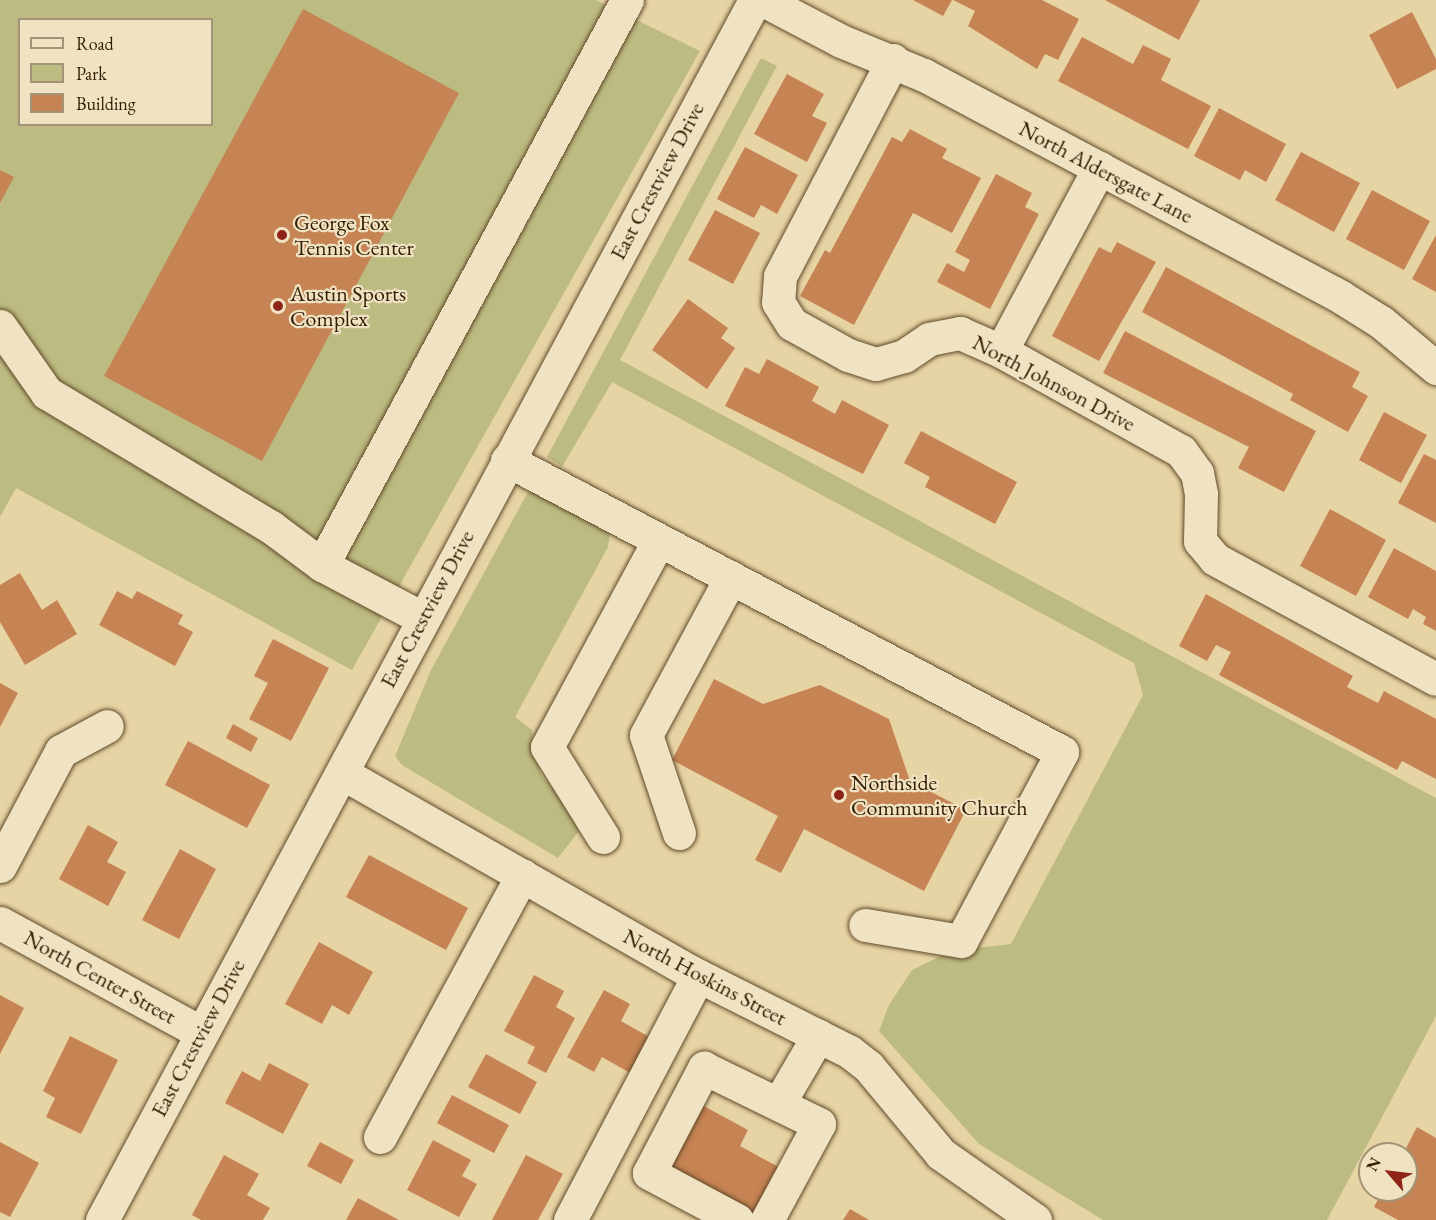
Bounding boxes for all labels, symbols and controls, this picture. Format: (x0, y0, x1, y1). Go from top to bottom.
legend (18, 18, 213, 126)
text: Road (76, 32, 114, 55)
text: Park (76, 62, 107, 85)
text: Building (76, 92, 136, 115)
street label: East Crestview Drive (604, 98, 710, 264)
street label: North Aldersgate Lane (1015, 115, 1197, 229)
place label: George Fox Tennis Center (294, 209, 414, 260)
marker: George Fox Tennis Center (275, 228, 289, 242)
place label: Austin Sports Complex (290, 280, 406, 332)
marker: Austin Sports Complex (271, 299, 285, 313)
street label: North Johnson Drive (968, 329, 1140, 437)
street label: East Crestview Drive (374, 526, 480, 692)
place label: Northside Community Church (851, 769, 1027, 820)
marker: Northside Community Church (832, 788, 846, 802)
street label: North Hoskins Street (619, 923, 791, 1031)
street label: North Center Street (19, 924, 181, 1030)
street label: East Crestview Drive (145, 955, 251, 1121)
north arrow (1358, 1142, 1418, 1202)
text: N (1361, 1154, 1386, 1175)

